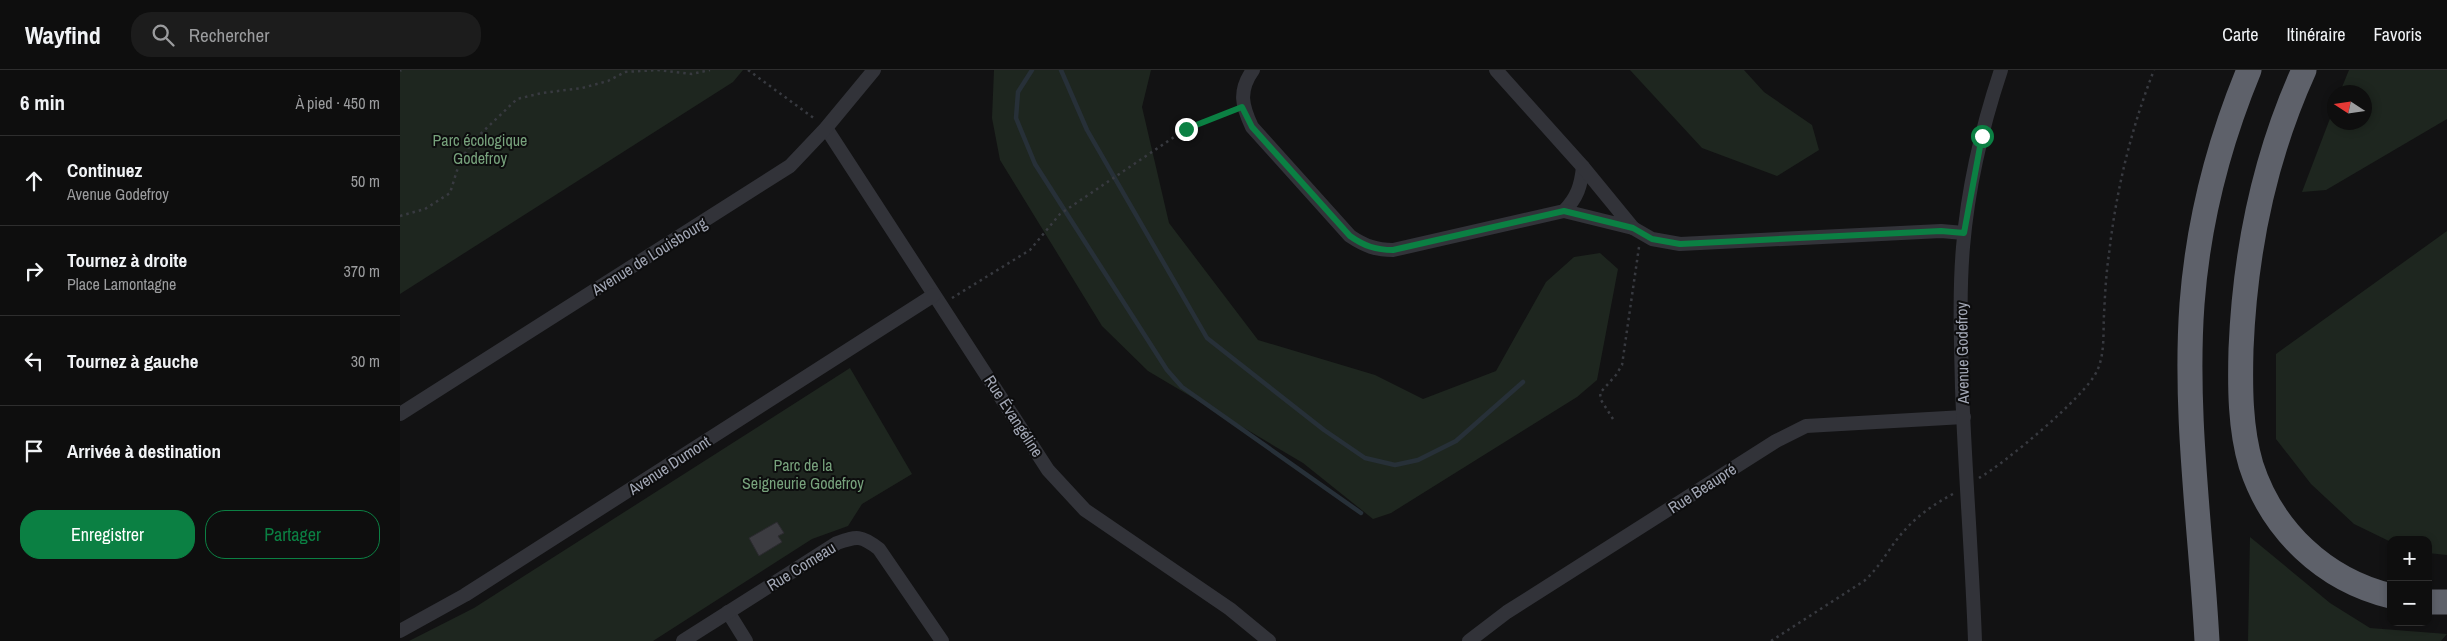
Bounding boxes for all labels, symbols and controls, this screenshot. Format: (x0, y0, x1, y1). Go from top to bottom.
search box (131, 12, 481, 57)
text: Wayfind (25, 19, 101, 51)
icon: search (149, 21, 177, 49)
text: Rechercher (189, 22, 269, 48)
text: Carte (2222, 22, 2258, 47)
text: Itinéraire (2286, 22, 2346, 47)
text: Favoris (2374, 22, 2422, 47)
north arrow (2327, 85, 2372, 130)
text: 6 min (20, 88, 65, 117)
text: À pied · 450 m (295, 92, 380, 114)
route end (1175, 118, 1198, 141)
route start (1971, 125, 1994, 148)
park label: Parc écologique Godefroy (433, 129, 527, 169)
text: Continuez (67, 157, 142, 183)
icon: ahead (20, 167, 48, 195)
text: 50 m (351, 170, 380, 192)
text: Avenue Godefroy (67, 183, 169, 205)
street label: Avenue de Louisbourg (586, 211, 711, 301)
text: Tournez à droite (67, 247, 187, 273)
icon: right (20, 257, 48, 285)
text: 370 m (344, 260, 380, 282)
text: Place Lamontagne (67, 273, 176, 295)
street label: Avenue Godefroy (1950, 301, 1974, 405)
icon: left (20, 347, 48, 375)
text: Tournez à gauche (67, 348, 198, 374)
text: 30 m (351, 350, 380, 372)
street label: Rue Évangéline (979, 371, 1049, 461)
street label: Avenue Dumont (623, 430, 715, 500)
icon: arrive (20, 437, 48, 465)
text: Arrivée à destination (67, 438, 221, 464)
park label: Parc de la Seigneurie Godefroy (742, 454, 864, 494)
street label: Rue Beaupré (1664, 458, 1740, 518)
button: Enregistrer (20, 510, 195, 559)
button: Partager (205, 510, 380, 559)
street label: Rue Comeau (762, 536, 840, 596)
map controls (2387, 536, 2432, 626)
button: + (2387, 536, 2432, 581)
button: − (2387, 581, 2432, 626)

